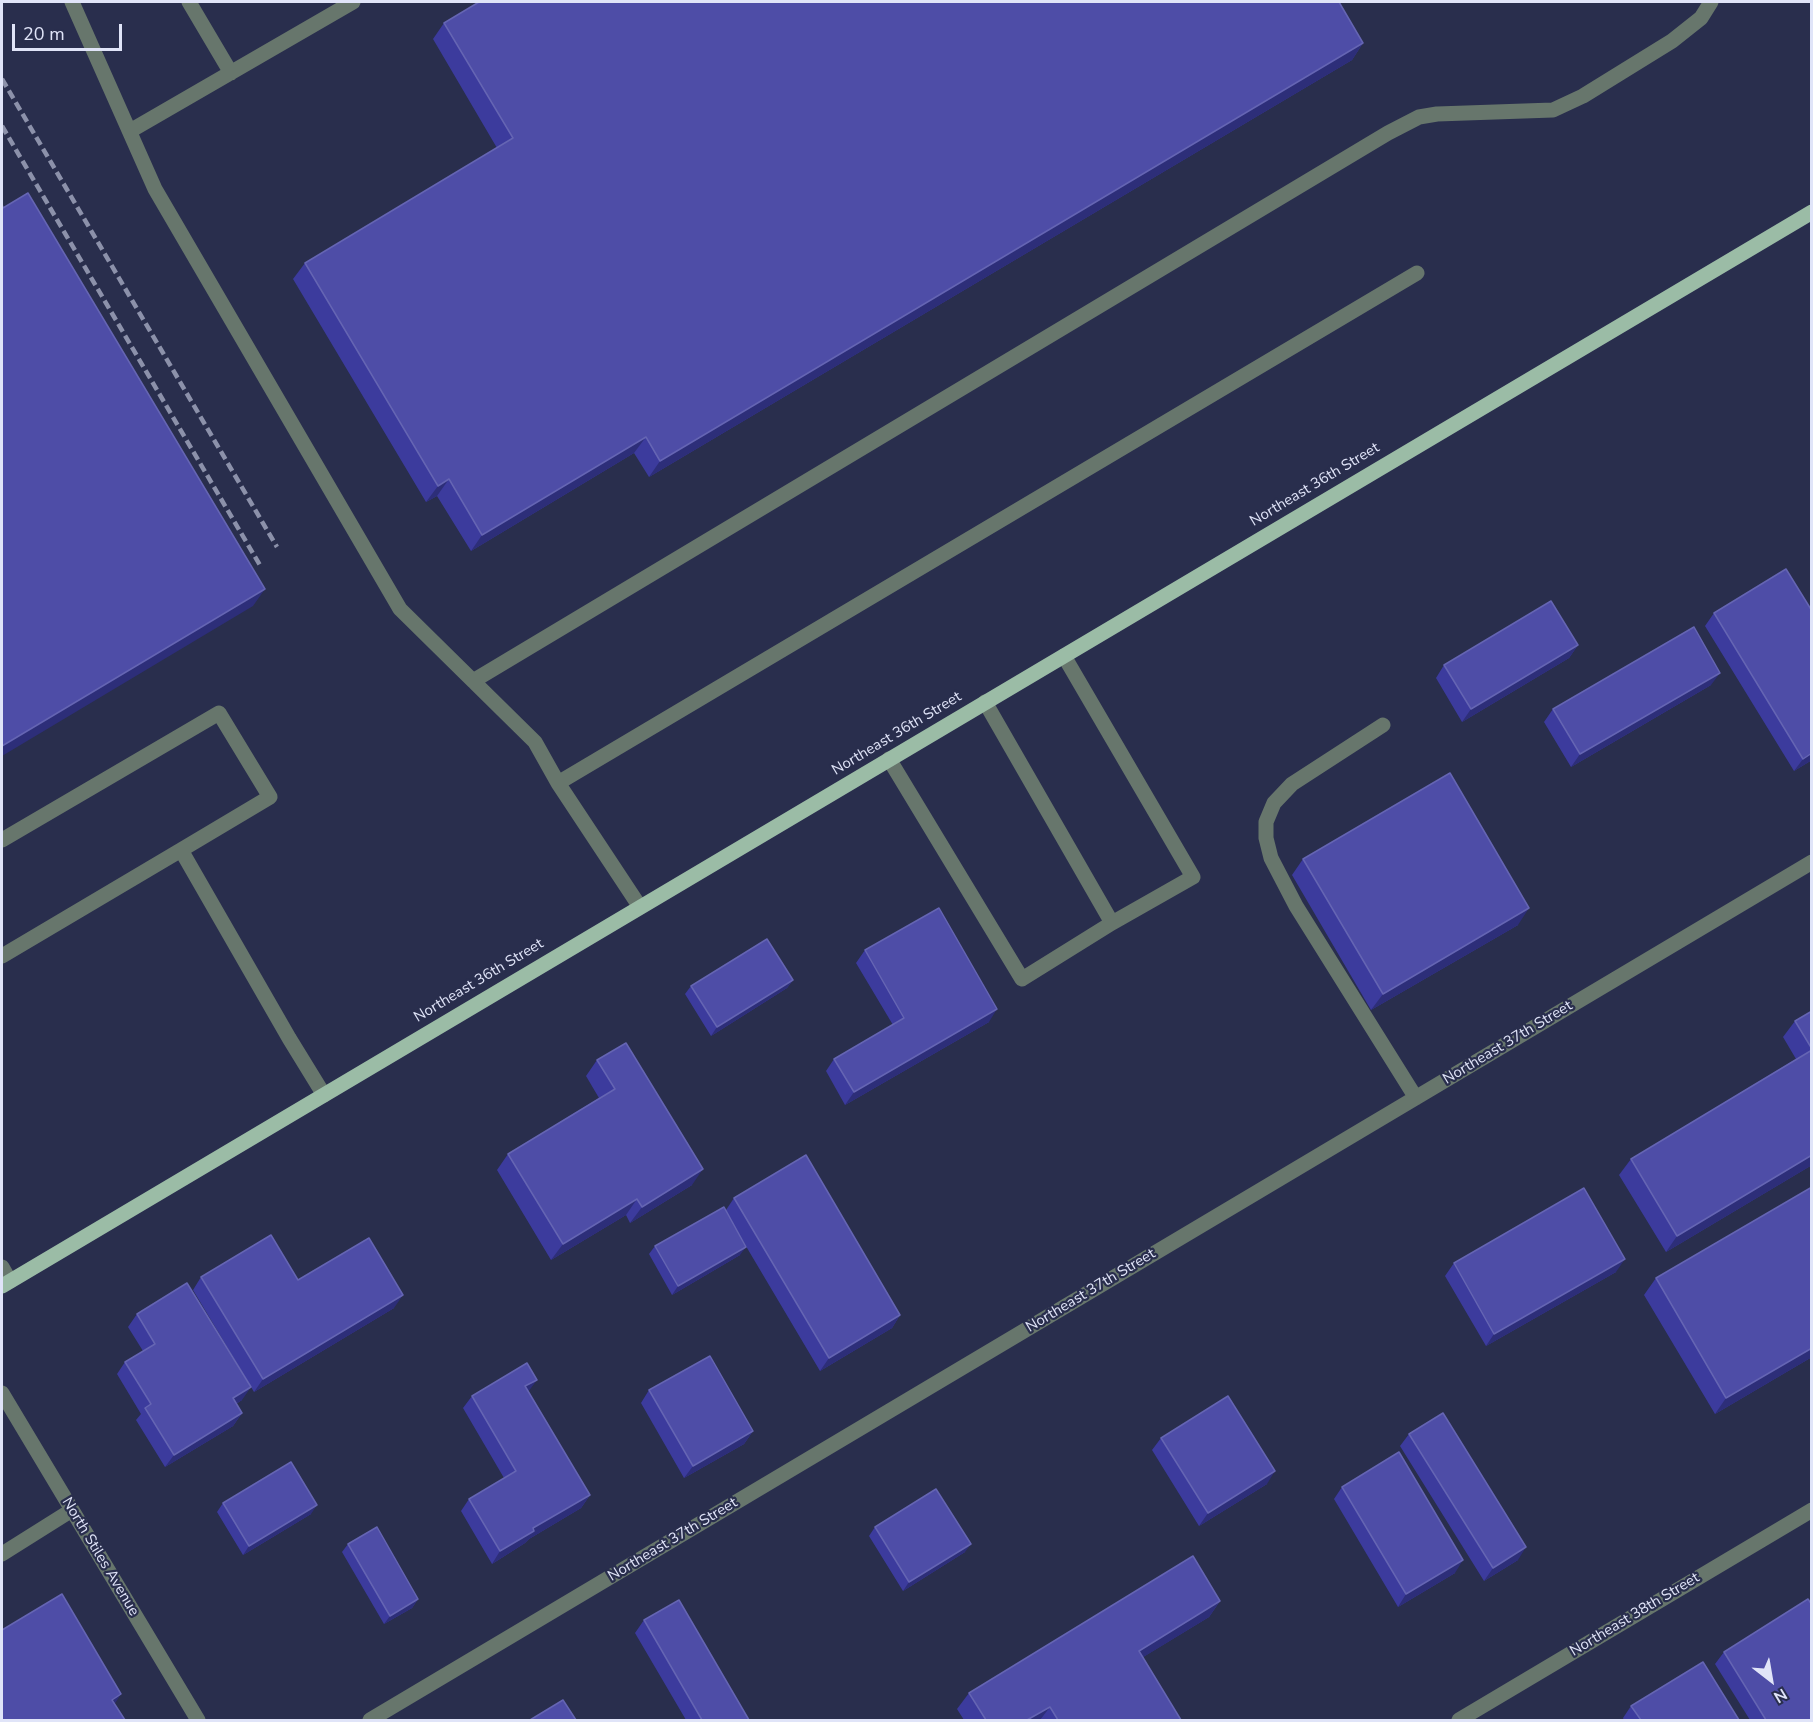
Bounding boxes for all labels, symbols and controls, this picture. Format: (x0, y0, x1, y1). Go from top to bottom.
scale bar (15, 12, 124, 50)
text: 20 m (23, 22, 65, 46)
street label: Northeast 36th Street (1247, 439, 1383, 531)
street label: Northeast 36th Street (829, 688, 965, 780)
street label: Northeast 36th Street (411, 935, 547, 1027)
street label: Northeast 37th Street (1440, 997, 1576, 1089)
street label: Northeast 37th Street (1023, 1245, 1159, 1337)
street label: North Stiles Avenue (57, 1494, 143, 1620)
street label: Northeast 37th Street (605, 1494, 741, 1586)
street label: Northeast 38th Street (1567, 1569, 1703, 1661)
north arrow (1741, 1650, 1801, 1710)
text: N (1769, 1683, 1791, 1708)

